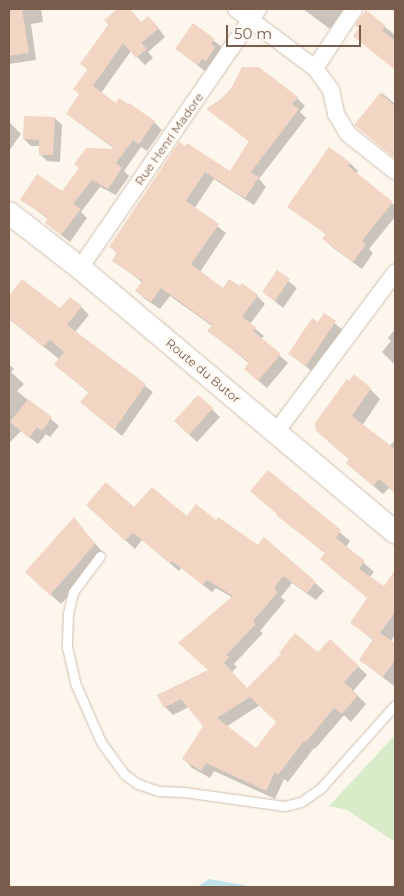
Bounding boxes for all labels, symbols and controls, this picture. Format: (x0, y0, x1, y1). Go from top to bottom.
scale bar (229, 15, 364, 47)
text: 50 m (234, 24, 272, 43)
street label: Rue Henri Madore (132, 90, 206, 188)
street label: Route du Butor (163, 336, 243, 406)

